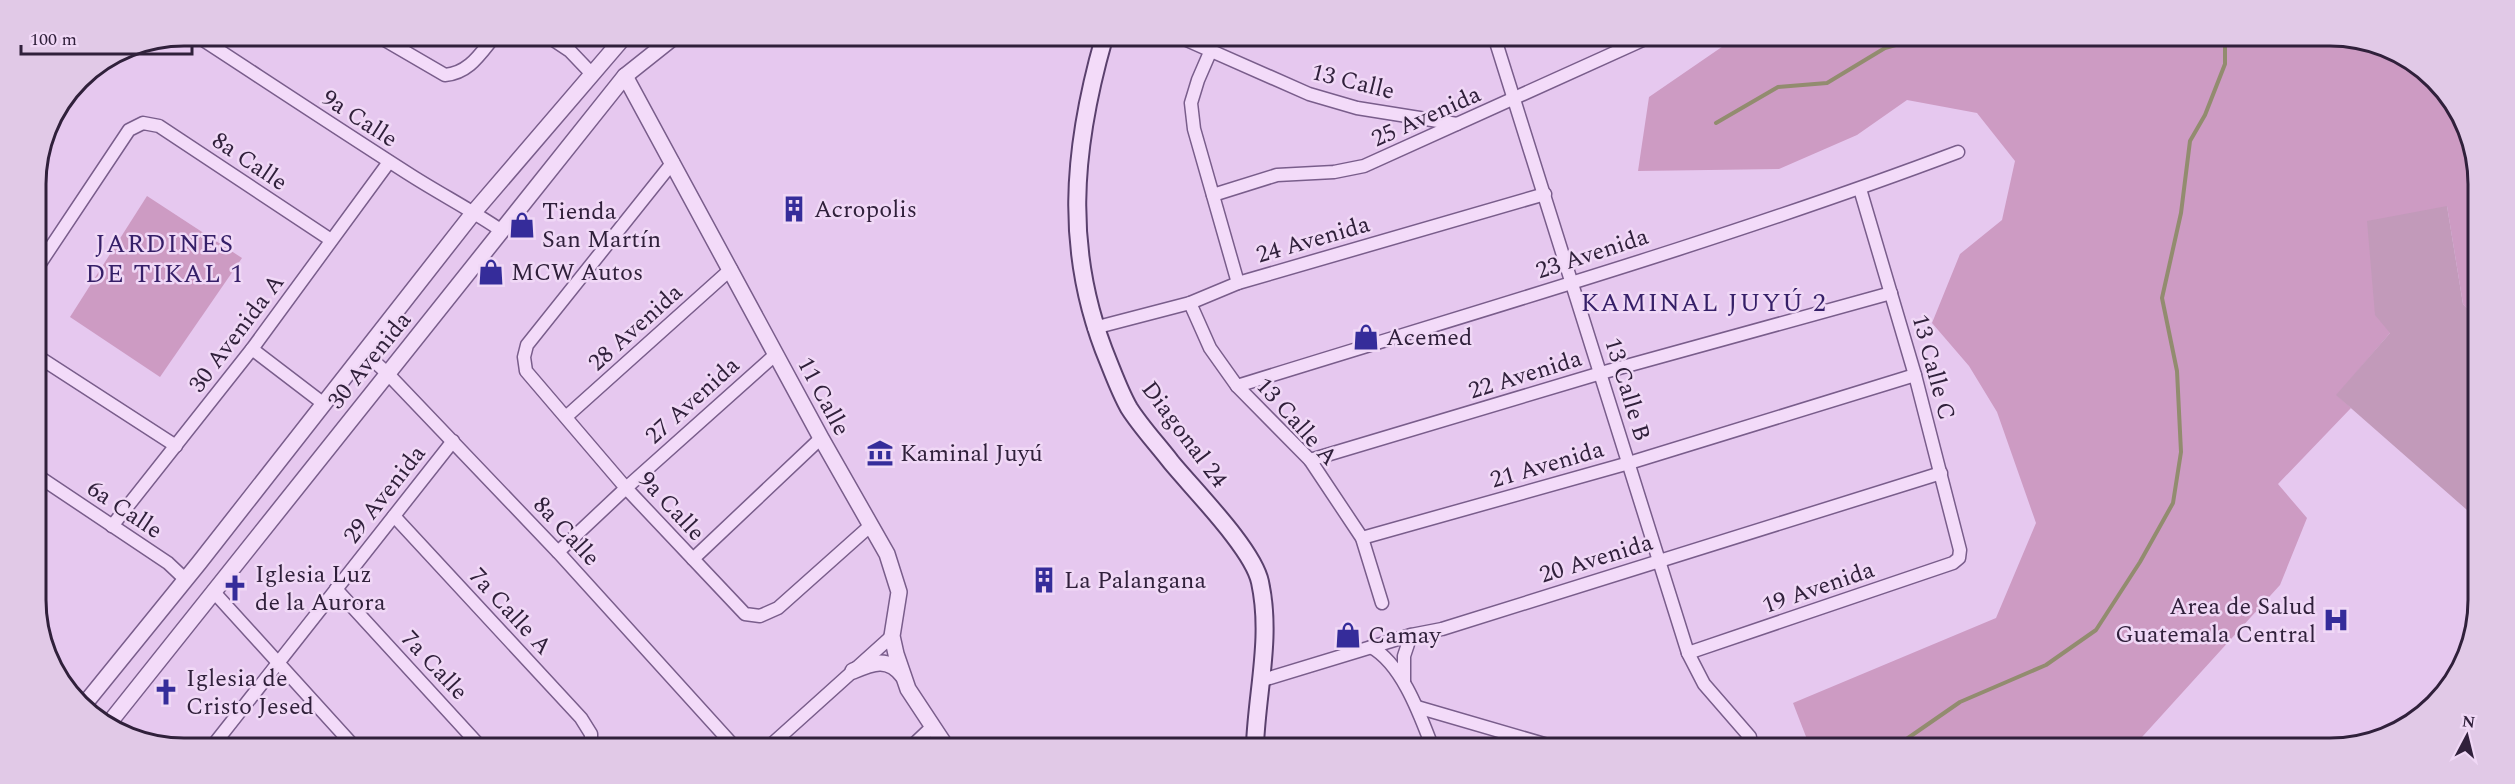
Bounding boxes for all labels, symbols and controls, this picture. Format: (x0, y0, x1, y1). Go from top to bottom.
scale bar (21, 18, 192, 56)
text: 100 m (30, 26, 77, 53)
street label: 13 Calle (1307, 54, 1398, 110)
street label: 25 Avenida (1366, 77, 1487, 157)
street label: 9a Calle (314, 81, 405, 157)
street label: 8a Calle (204, 123, 295, 200)
place label: Acropolis (814, 192, 917, 228)
place label: Tienda San Martín (542, 194, 661, 258)
building icon: Acropolis (779, 194, 809, 224)
street label: 24 Avenida (1252, 207, 1375, 273)
shop icon: Tienda San Martín (507, 210, 537, 240)
street label: 23 Avenida (1531, 219, 1654, 289)
district label: JARDINES DE TIKAL 1 (85, 224, 245, 294)
place label: MCW Autos (511, 255, 643, 291)
shop icon: MCW Autos (476, 257, 506, 287)
street label: 30 Avenida A (180, 267, 294, 401)
street label: 28 Avenida (580, 275, 691, 380)
district label: KAMINAL JUYÚ 2 (1581, 283, 1827, 323)
street label: 30 Avenida (319, 304, 421, 417)
street label: 13 Calle C (1902, 310, 1964, 424)
place label: Acemed (1386, 320, 1472, 356)
shop icon: Acemed (1351, 322, 1381, 352)
street label: 13 Calle B (1594, 333, 1660, 446)
street label: 22 Avenida (1464, 341, 1587, 409)
street label: 27 Avenida (637, 348, 748, 453)
street label: 11 Calle (787, 351, 859, 442)
street label: 13 Calle A (1246, 369, 1346, 474)
street label: Diagonal 24 (1132, 373, 1237, 496)
street label: 21 Avenida (1486, 432, 1609, 498)
place label: Kaminal Juyú (900, 436, 1043, 472)
street label: 29 Avenida (335, 437, 435, 552)
museum icon: Kaminal Juyú (865, 438, 895, 468)
street label: 9a Calle (629, 464, 713, 550)
street label: 6a Calle (79, 471, 170, 548)
street label: 8a Calle (524, 489, 608, 575)
street label: 20 Avenida (1535, 525, 1658, 593)
street label: 19 Avenida (1757, 552, 1880, 624)
place label: Iglesia Luz de la Aurora (255, 557, 386, 621)
street label: 7a Calle A (460, 560, 560, 664)
place label: La Palangana (1064, 563, 1206, 599)
building icon: La Palangana (1029, 565, 1059, 595)
church icon: Iglesia Luz de la Aurora (220, 573, 250, 603)
place label: Area de Salud Guatemala Central (2115, 589, 2316, 653)
hospital icon: Area de Salud Guatemala Central (2321, 605, 2351, 635)
place label: Camay (1368, 618, 1442, 654)
shop icon: Camay (1333, 620, 1363, 650)
street label: 7a Calle (392, 623, 476, 709)
place label: Iglesia de Cristo Jesed (186, 661, 314, 725)
church icon: Iglesia de Cristo Jesed (151, 677, 181, 707)
north arrow (2437, 706, 2497, 766)
text: N (2461, 709, 2477, 735)

